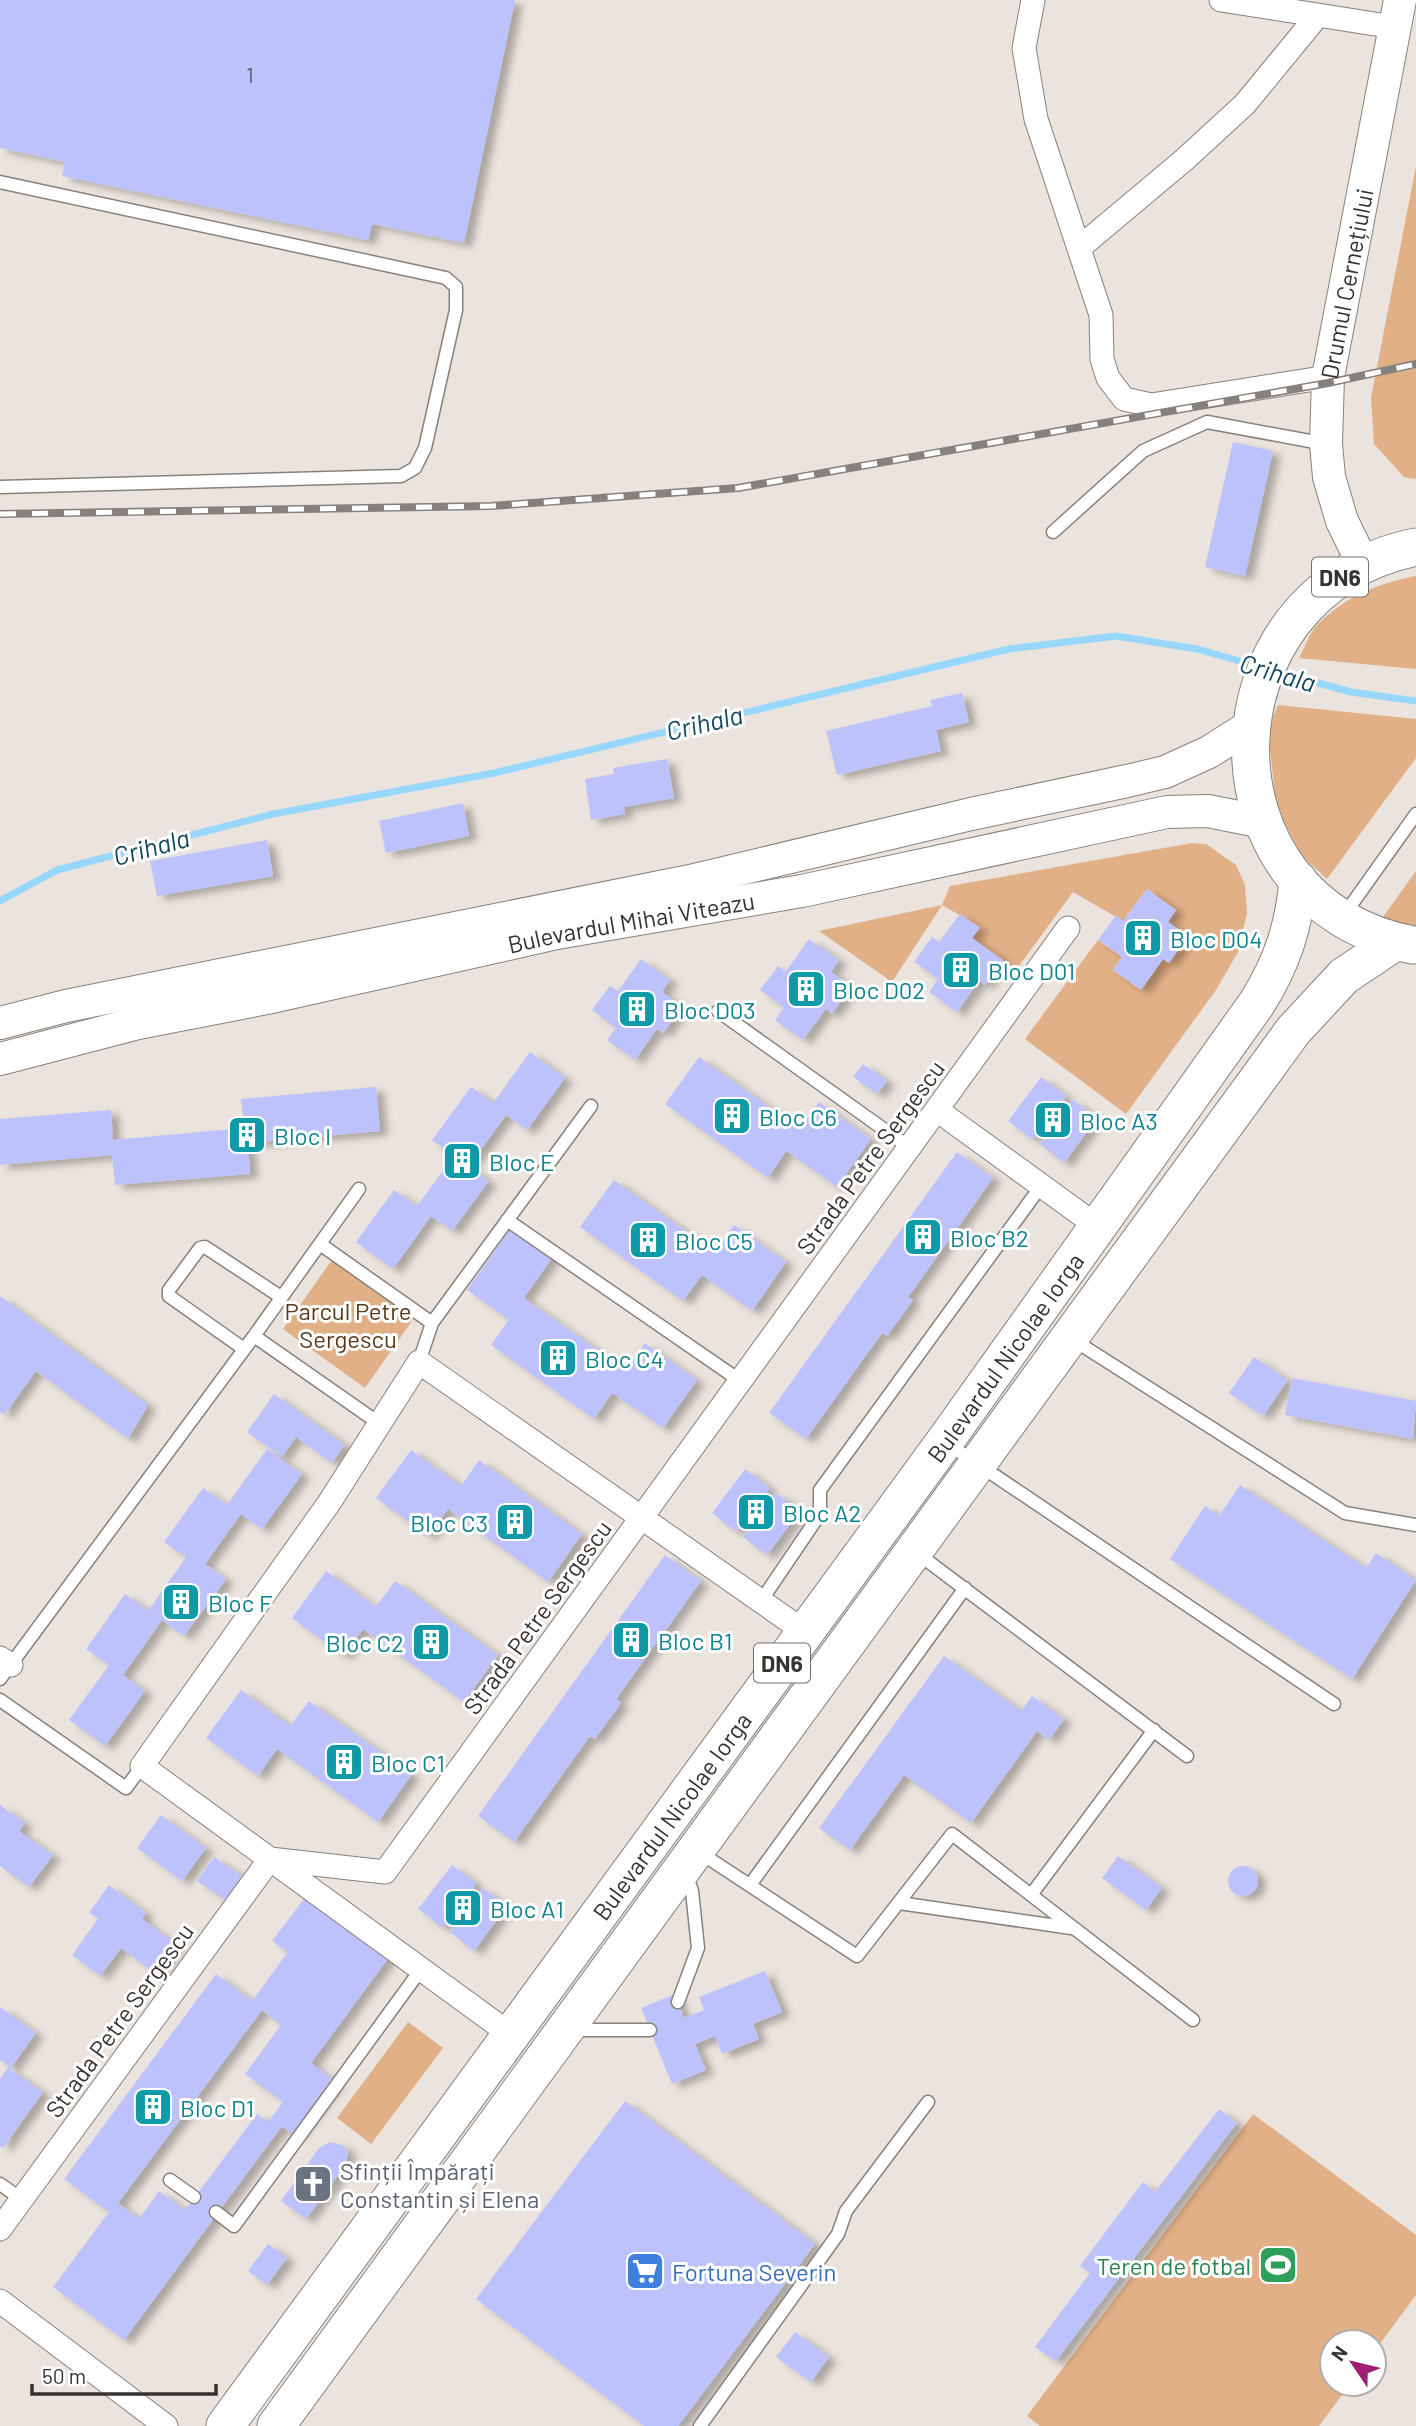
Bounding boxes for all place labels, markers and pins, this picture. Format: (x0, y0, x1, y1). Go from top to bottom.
building icon: Bloc D04 (1122, 917, 1164, 959)
place label: Bloc D04 (1170, 924, 1263, 953)
building icon: Bloc D01 (940, 949, 982, 991)
place label: Bloc D01 (988, 956, 1075, 985)
building icon: Bloc D02 (785, 968, 827, 1010)
place label: Bloc D02 (833, 975, 925, 1004)
building icon: Bloc D03 (616, 988, 658, 1030)
place label: Bloc D03 (664, 995, 756, 1024)
building icon: Bloc C6 (711, 1095, 753, 1137)
building icon: Bloc A3 (1032, 1099, 1074, 1141)
place label: Bloc C6 (759, 1102, 837, 1131)
place label: Bloc A3 (1080, 1106, 1158, 1135)
building icon: Bloc I (226, 1114, 268, 1156)
place label: Bloc I (274, 1121, 331, 1150)
building icon: Bloc E (441, 1140, 483, 1182)
place label: Bloc E (489, 1147, 554, 1176)
building icon: Bloc B2 (902, 1216, 944, 1258)
building icon: Bloc C5 (627, 1219, 669, 1261)
place label: Bloc B2 (950, 1223, 1029, 1252)
place label: Bloc C5 (675, 1226, 753, 1255)
building icon: Bloc C4 (537, 1337, 579, 1379)
place label: Bloc C4 (585, 1344, 664, 1373)
building icon: Bloc A2 (735, 1491, 777, 1533)
place label: Bloc A2 (783, 1498, 861, 1527)
building icon: Bloc C3 (494, 1501, 536, 1543)
place label: Bloc C3 (410, 1508, 488, 1537)
building icon: Bloc F (160, 1581, 202, 1623)
place label: Bloc F (208, 1588, 273, 1617)
building icon: Bloc B1 (610, 1619, 652, 1661)
building icon: Bloc C2 (410, 1621, 452, 1663)
place label: Bloc B1 (658, 1626, 732, 1655)
place label: Bloc C2 (326, 1628, 404, 1657)
building icon: Bloc C1 (323, 1741, 365, 1783)
place label: Bloc C1 (371, 1748, 445, 1777)
building icon: Bloc A1 (442, 1887, 484, 1929)
place label: Bloc A1 (490, 1894, 564, 1923)
building icon: Bloc D1 (132, 2086, 174, 2128)
place label: Bloc D1 (180, 2093, 254, 2122)
place label: Sfinții Împărați Constantin și Elena (340, 2156, 539, 2213)
church icon: Sfinții Împărați Constantin și Elena (292, 2163, 334, 2205)
sports icon: Teren de fotbal (1257, 2244, 1299, 2286)
supermarket icon: Fortuna Severin (624, 2250, 666, 2292)
place label: Teren de fotbal (1096, 2251, 1251, 2280)
place label: Fortuna Severin (672, 2257, 837, 2286)

